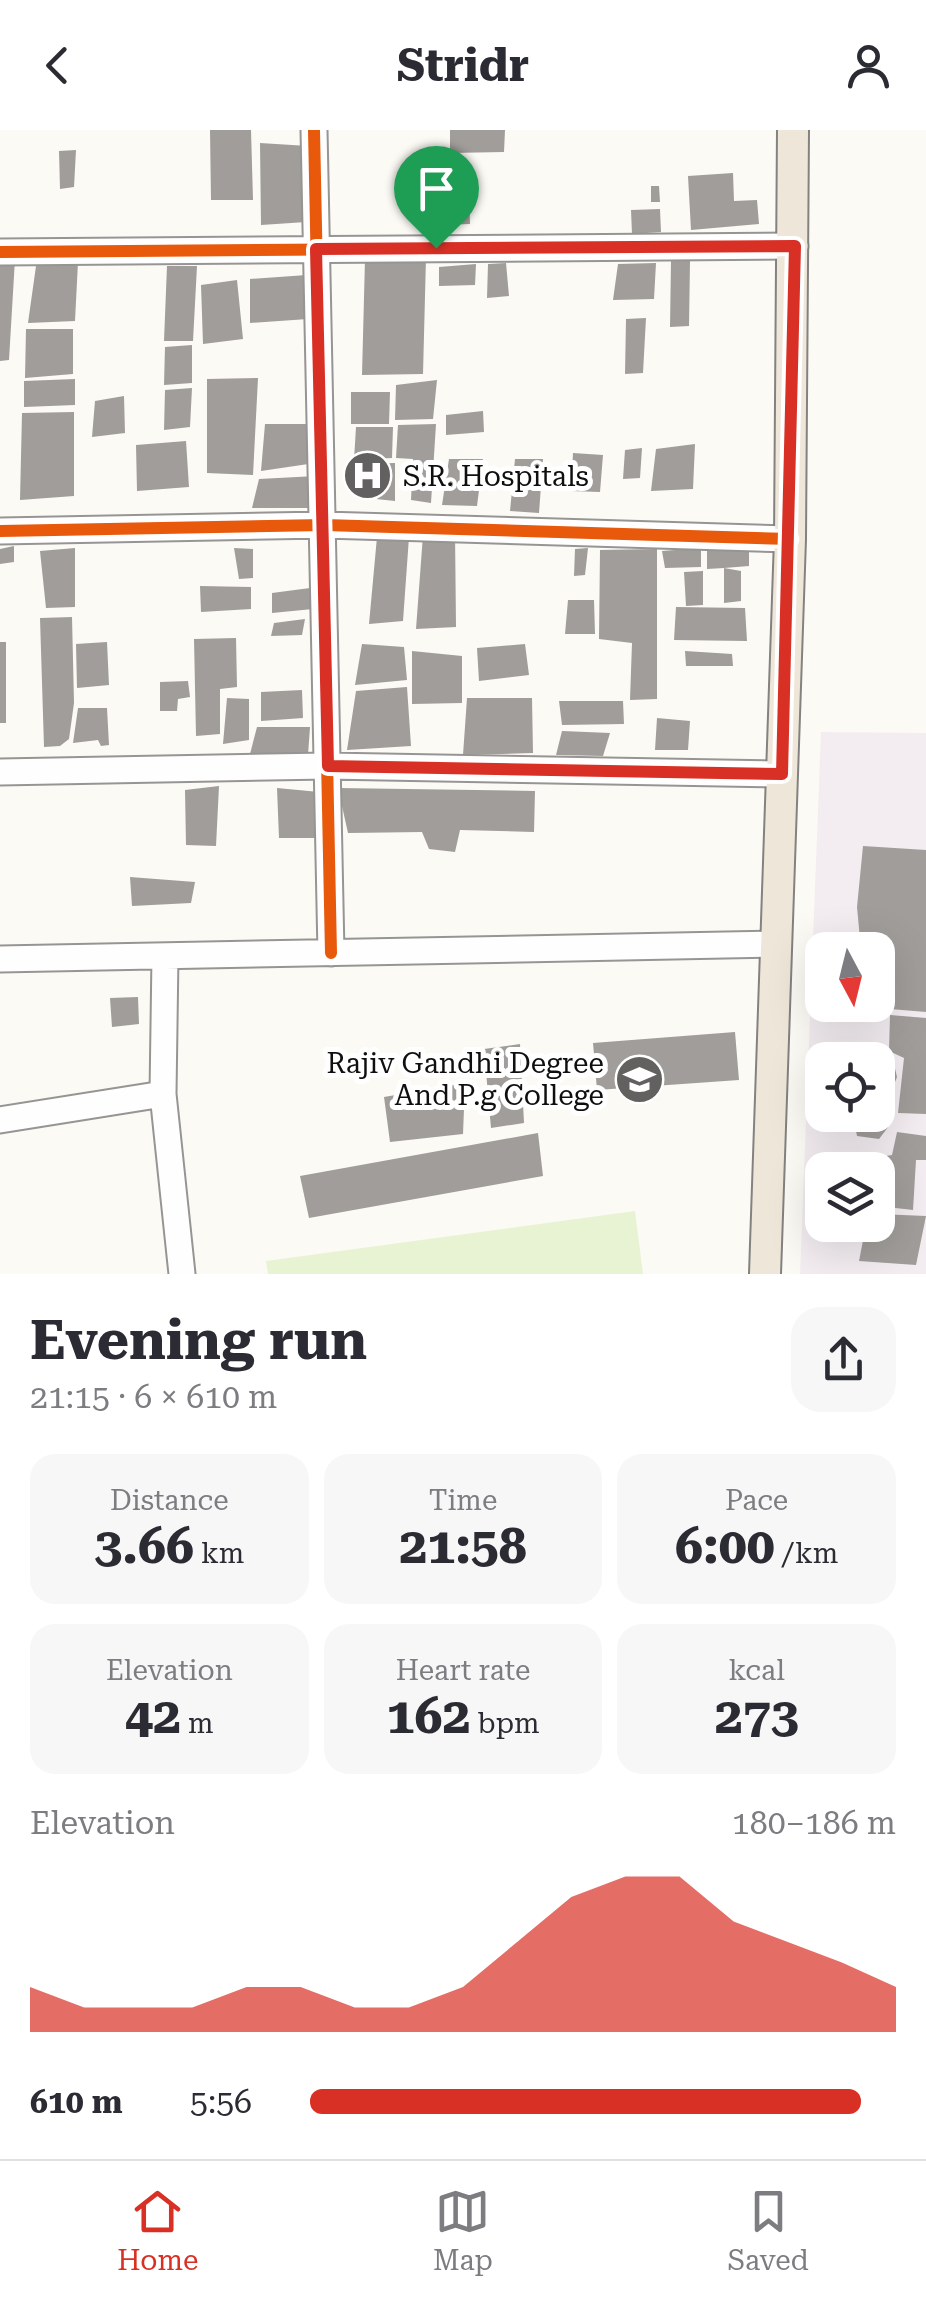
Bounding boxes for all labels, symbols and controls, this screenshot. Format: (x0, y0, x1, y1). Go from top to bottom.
icon: back (30, 38, 85, 93)
icon: person (841, 38, 896, 93)
text: Stridr (397, 39, 529, 92)
pin (394, 146, 479, 249)
icon: arrive (409, 161, 464, 216)
hospital icon: S.R. Hospitals (342, 450, 394, 502)
place label: S.R. Hospitals (403, 460, 589, 493)
north arrow (805, 932, 895, 1022)
map controls (805, 932, 895, 1242)
button: locate (805, 1042, 895, 1132)
place label: Rajiv Gandhi Degree And P.g College (327, 1047, 604, 1112)
school or university icon: Rajiv Gandhi Degree And P.g College (613, 1053, 665, 1105)
button: layers (805, 1152, 895, 1242)
button: share (791, 1307, 896, 1412)
text: Evening run (30, 1308, 367, 1372)
text: 21:15 · 6 × 610 m (30, 1378, 277, 1416)
text: Distance (110, 1484, 229, 1517)
text: Time (429, 1484, 497, 1517)
text: Pace (725, 1484, 788, 1517)
text: 3.66 (94, 1517, 194, 1575)
text: 21:58 (399, 1517, 527, 1575)
text: 6:00 (675, 1517, 775, 1575)
text: km (194, 1537, 244, 1570)
text: /km (775, 1537, 838, 1570)
text: Elevation (106, 1654, 233, 1687)
text: Heart rate (396, 1654, 530, 1687)
text: kcal (728, 1654, 785, 1687)
text: 42 (125, 1687, 181, 1745)
text: 162 (386, 1687, 470, 1745)
text: 273 (715, 1687, 799, 1745)
text: m (181, 1707, 214, 1740)
text: bpm (470, 1707, 539, 1740)
text: Elevation (30, 1804, 175, 1842)
text: 180–186 m (732, 1804, 896, 1842)
text: 610 m (30, 2083, 123, 2121)
text: 5:56 (190, 2083, 252, 2121)
tab: Home (117, 2184, 198, 2277)
tab: Map (433, 2184, 493, 2277)
tab: Saved (728, 2184, 809, 2277)

